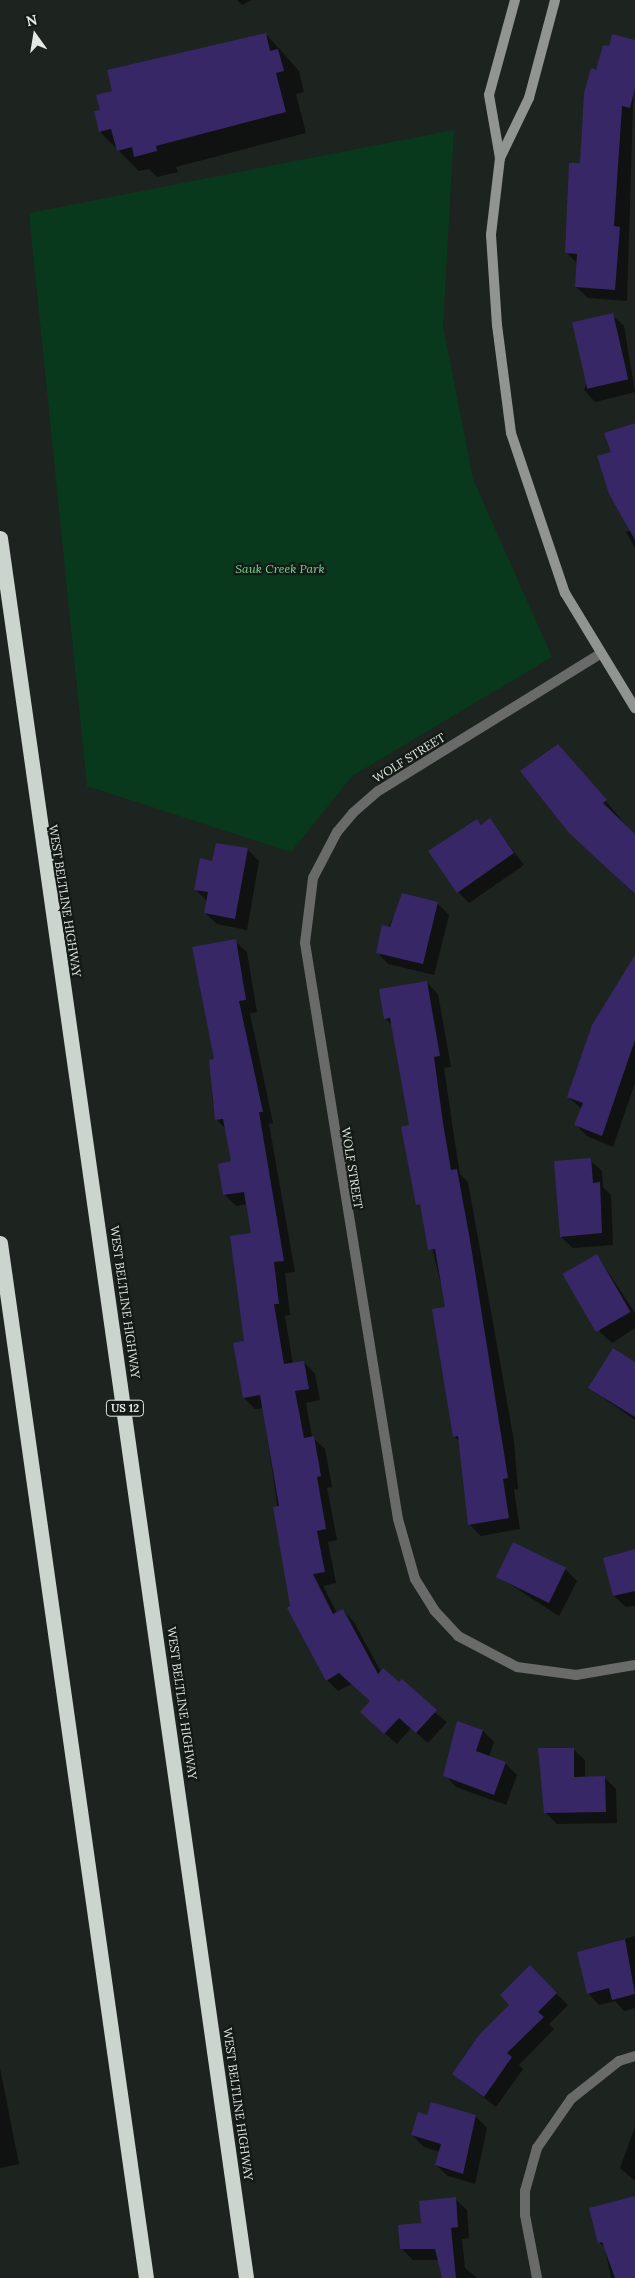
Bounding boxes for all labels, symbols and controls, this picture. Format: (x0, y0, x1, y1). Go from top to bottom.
north arrow (10, 10, 60, 60)
text: N (24, 10, 39, 30)
park label: Sauk Creek Park (235, 562, 325, 576)
street label: WOLF STREET (370, 730, 448, 786)
street label: WEST BELTLINE HIGHWAY (46, 824, 84, 978)
street label: WOLF STREET (338, 1126, 366, 1210)
street label: WEST BELTLINE HIGHWAY (107, 1225, 143, 1379)
road number: US 12 (105, 1400, 145, 1416)
street label: WEST BELTLINE HIGHWAY (164, 1626, 200, 1780)
street label: WEST BELTLINE HIGHWAY (220, 2027, 256, 2181)

